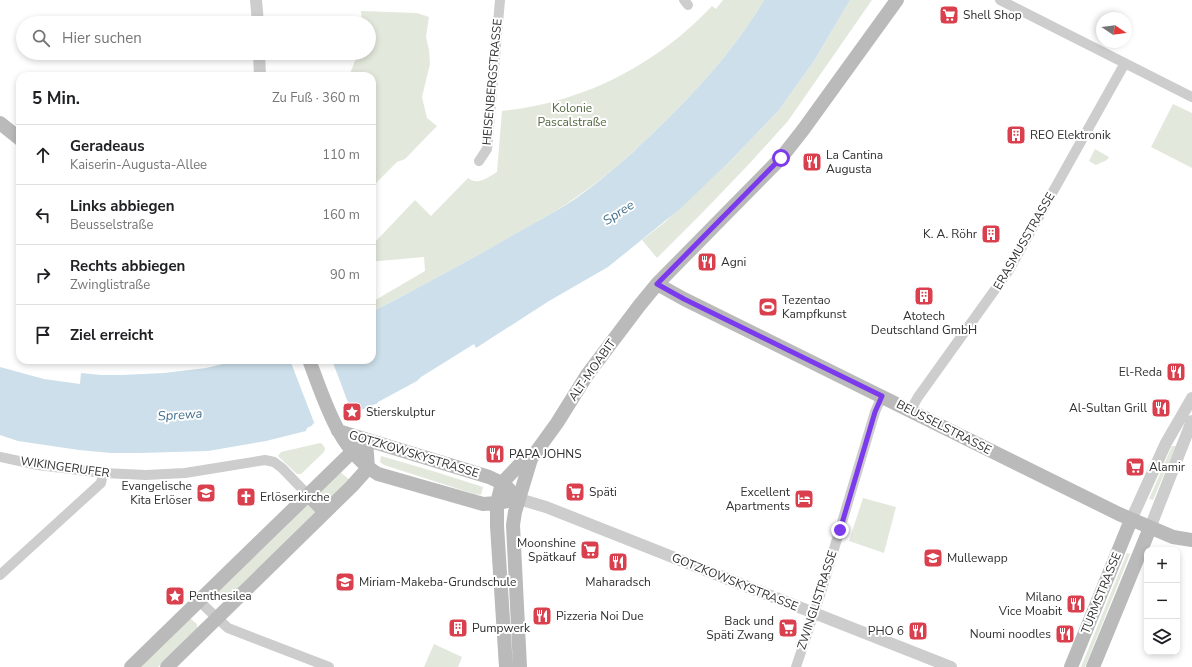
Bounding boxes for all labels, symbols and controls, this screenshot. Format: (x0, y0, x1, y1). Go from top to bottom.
supermarket icon: Shell Shop (938, 4, 960, 26)
place label: Shell Shop (963, 7, 1022, 23)
north arrow (1096, 12, 1132, 48)
search box (16, 16, 376, 60)
street label: HEISENBERGSTRASSE (478, 18, 506, 146)
icon: search (30, 27, 52, 49)
text: Hier suchen (62, 28, 142, 48)
text: 5 Min. (32, 87, 80, 110)
text: Zu Fuß · 360 m (272, 89, 360, 107)
park label: Kolonie Pascalstraße (537, 100, 607, 130)
building icon: REO Elektronik (1005, 124, 1027, 146)
place label: REO Elektronik (1030, 127, 1112, 143)
text: Geradeaus (70, 136, 145, 156)
icon: ahead (32, 144, 54, 166)
text: 110 m (322, 146, 360, 164)
place label: La Cantina Augusta (826, 147, 883, 177)
route start (772, 149, 790, 167)
restaurant icon: La Cantina Augusta (801, 151, 823, 173)
text: Kaiserin-Augusta-Allee (70, 156, 207, 174)
street label: ERASMUSSTRASSE (990, 189, 1058, 293)
text: Links abbiegen (70, 196, 174, 216)
water label: Spree (599, 196, 638, 230)
icon: left (32, 204, 54, 226)
text: 160 m (322, 206, 360, 224)
text: Beusselstraße (70, 216, 153, 234)
building icon: K. A. Röhr (980, 223, 1002, 245)
place label: K. A. Röhr (923, 226, 978, 242)
restaurant icon: Agni (696, 251, 718, 273)
place label: Agni (721, 254, 746, 270)
text: Rechts abbiegen (70, 256, 185, 276)
icon: right (32, 264, 54, 286)
text: 90 m (330, 266, 360, 284)
text: Zwinglistraße (70, 276, 150, 294)
building icon: Atotech Deutschland GmbH (913, 285, 935, 307)
place label: Tezentao Kampfkunst (782, 292, 847, 322)
sports icon: Tezentao Kampfkunst (757, 296, 779, 318)
place label: Atotech Deutschland GmbH (871, 308, 977, 338)
icon: arrive (32, 324, 54, 346)
text: Ziel erreicht (70, 325, 153, 345)
street label: ALT-MOABIT (565, 335, 620, 404)
restaurant icon: El-Reda (1165, 361, 1187, 383)
place label: El-Reda (1119, 364, 1162, 380)
street label: BEUSSELSTRASSE (894, 396, 994, 458)
restaurant icon: Al-Sultan Grill (1150, 397, 1172, 419)
place label: Al-Sultan Grill (1069, 400, 1147, 416)
place icon: Stierskulptur (341, 401, 363, 423)
water label: Sprewa (157, 404, 203, 426)
place label: Stierskulptur (366, 404, 436, 420)
street label: GOTZKOWSKYSTRASSE (347, 427, 481, 481)
restaurant icon: PAPA JOHNS (484, 443, 506, 465)
place label: PAPA JOHNS (509, 446, 582, 462)
street label: WIKINGERUFER (19, 453, 111, 481)
supermarket icon: Alamir (1124, 456, 1146, 478)
place label: Alamir (1149, 459, 1186, 475)
place label: Evangelische Kita Erlöser (122, 478, 193, 508)
supermarket icon: Späti (564, 481, 586, 503)
school or university icon: Evangelische Kita Erlöser (195, 482, 217, 504)
place label: Späti (589, 484, 617, 500)
place label: Excellent Apartments (726, 484, 791, 514)
church icon: Erlöserkirche (235, 486, 257, 508)
hotel icon: Excellent Apartments (793, 488, 815, 510)
place label: Erlöserkirche (260, 489, 330, 505)
route end (831, 521, 849, 539)
place label: Moonshine Spätkauf (517, 535, 577, 565)
supermarket icon: Moonshine Spätkauf (579, 539, 601, 561)
school or university icon: Mullewapp (922, 547, 944, 569)
map controls (1144, 547, 1180, 655)
button: + (1144, 547, 1180, 583)
street label: ZWINGLISTRASSE (793, 548, 841, 652)
street label: GOTZKOWSKYSTRASSE (669, 549, 801, 615)
place label: Mullewapp (947, 550, 1008, 566)
street label: TURMSTRASSE (1077, 550, 1125, 636)
restaurant icon: Maharadsch (607, 551, 629, 573)
school or university icon: Miriam-Makeba-Grundschule (334, 571, 356, 593)
place label: Miriam-Makeba-Grundschule (359, 574, 516, 590)
place label: Maharadsch (585, 574, 651, 590)
button: − (1144, 583, 1180, 619)
place icon: Penthesilea (164, 585, 186, 607)
place label: Penthesilea (189, 588, 252, 604)
place label: Milano Vice Moabit (998, 589, 1063, 619)
restaurant icon: Milano Vice Moabit (1065, 593, 1087, 615)
restaurant icon: Pizzeria Noi Due (531, 605, 553, 627)
place label: Pizzeria Noi Due (556, 608, 644, 624)
place label: Back und Späti Zwang (706, 613, 774, 643)
building icon: Pumpwerk (447, 617, 469, 639)
supermarket icon: Back und Späti Zwang (777, 617, 799, 639)
button: layers (1144, 619, 1180, 655)
place label: Pumpwerk (472, 620, 531, 636)
restaurant icon: PHO 6 (907, 620, 929, 642)
place label: PHO 6 (868, 623, 904, 639)
restaurant icon: Noumi noodles (1054, 623, 1076, 645)
place label: Noumi noodles (970, 626, 1051, 642)

